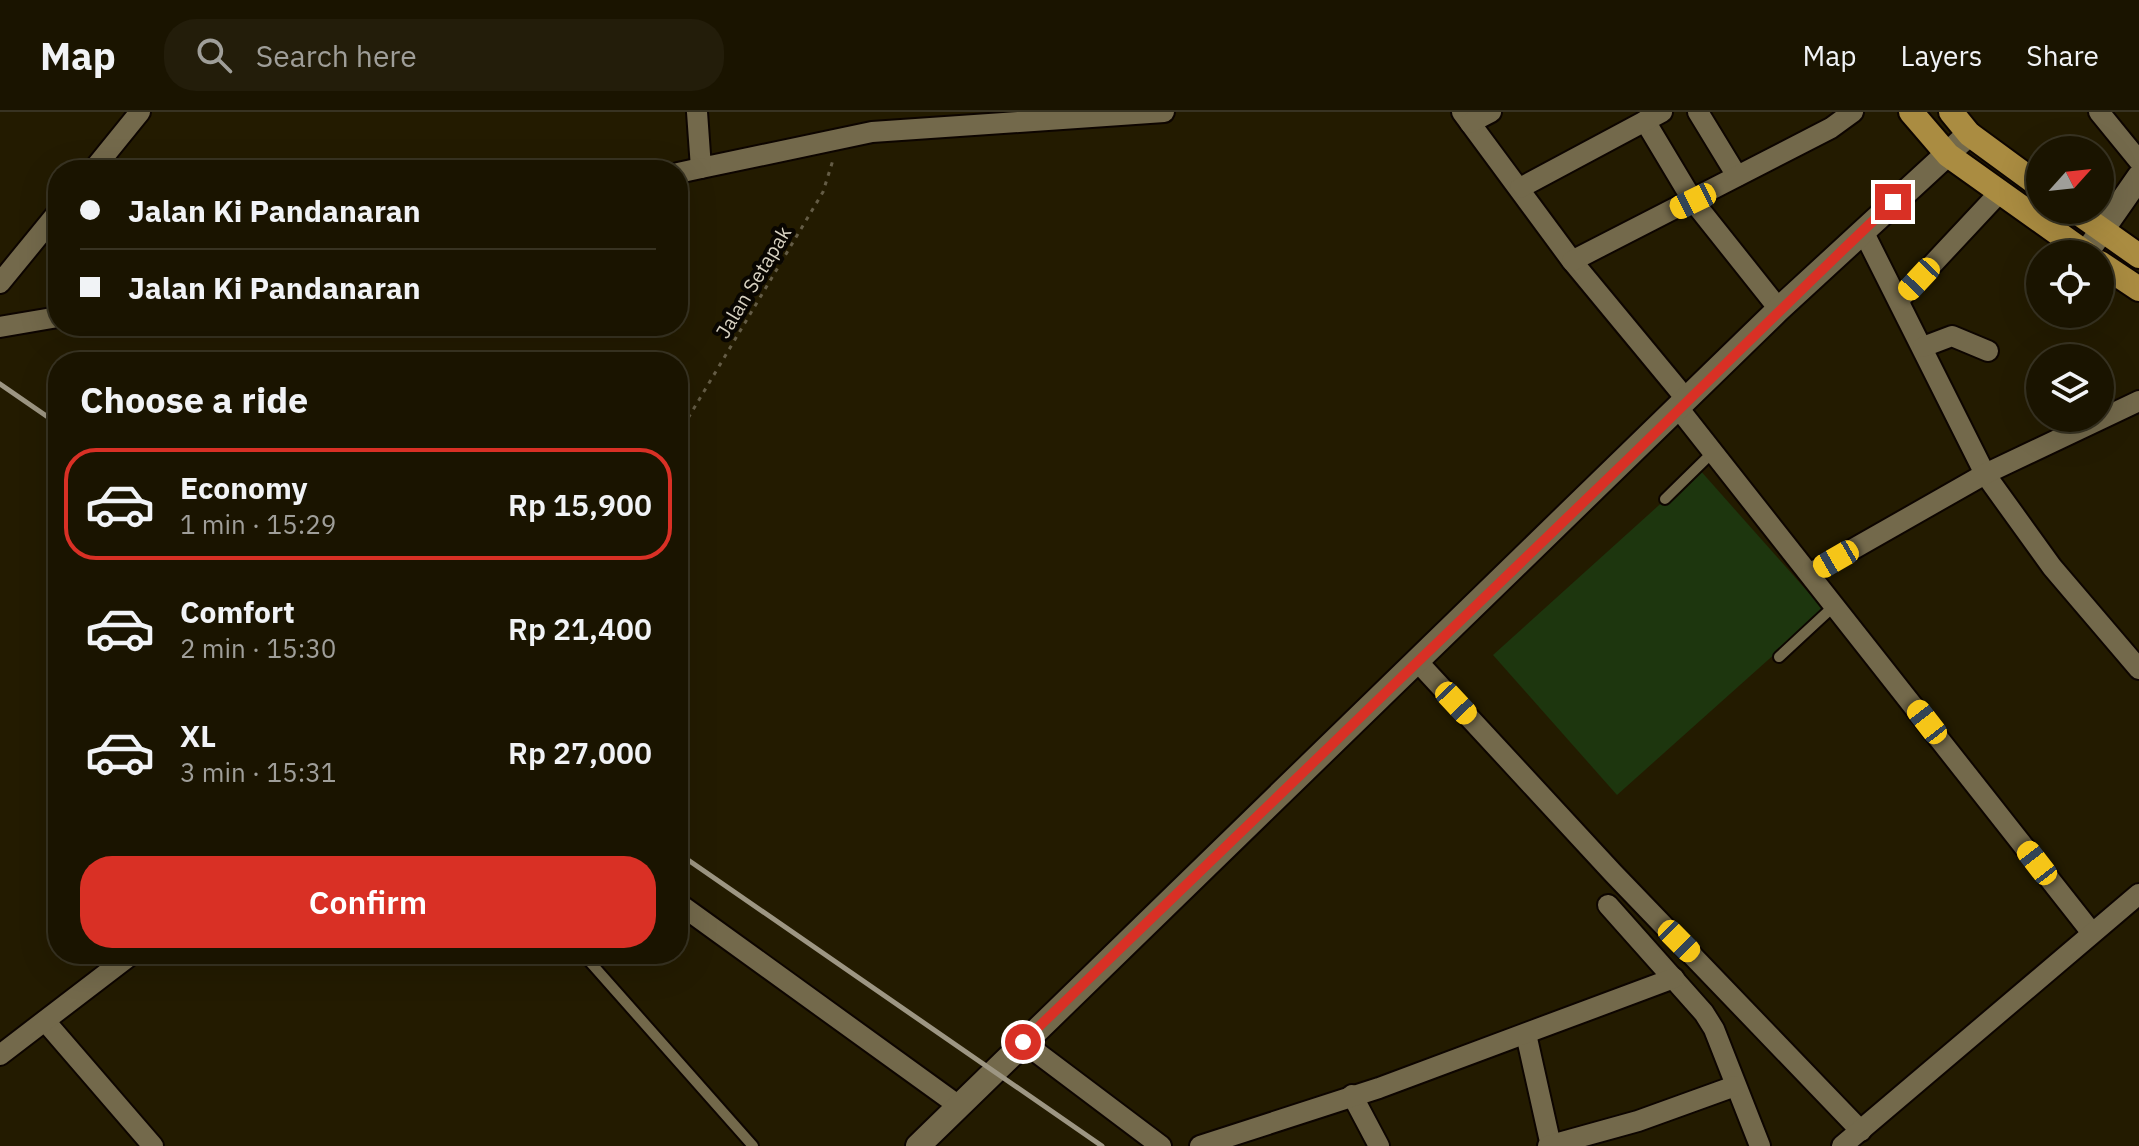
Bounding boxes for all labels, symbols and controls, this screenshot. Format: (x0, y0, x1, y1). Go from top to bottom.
search box (164, 19, 724, 91)
text: Map (40, 31, 116, 80)
icon: search (192, 33, 236, 77)
text: Search here (256, 36, 417, 75)
text: Map (1802, 37, 1856, 74)
text: Layers (1900, 37, 1982, 74)
text: Share (2026, 37, 2099, 74)
north arrow (2026, 136, 2114, 224)
map controls (2026, 136, 2114, 432)
car (1666, 180, 1720, 222)
route end (1875, 184, 1911, 220)
text: Jalan Ki Pandanaran (128, 191, 421, 230)
street label: Jalan Setapak (709, 221, 797, 343)
button: locate (2026, 240, 2114, 328)
car (1894, 253, 1944, 305)
text: Jalan Ki Pandanaran (128, 268, 421, 307)
button: layers (2026, 344, 2114, 432)
text: Choose a ride (80, 376, 308, 423)
icon: car (84, 468, 156, 540)
text: Economy (180, 468, 308, 507)
text: Rp 15,900 (508, 485, 652, 524)
text: 1 min · 15:29 (180, 507, 336, 541)
car (1809, 537, 1863, 581)
icon: car (84, 592, 156, 664)
text: Comfort (180, 592, 295, 631)
text: Rp 21,400 (508, 609, 652, 648)
text: 2 min · 15:30 (180, 631, 336, 665)
car (1431, 677, 1481, 729)
car (1903, 696, 1951, 748)
icon: car (84, 716, 156, 788)
text: XL (180, 716, 216, 755)
text: Rp 27,000 (508, 733, 652, 772)
text: 3 min · 15:31 (180, 755, 336, 789)
car (2013, 837, 2061, 889)
button: Confirm (80, 856, 656, 948)
car (1654, 916, 1704, 966)
route start (1005, 1024, 1041, 1060)

